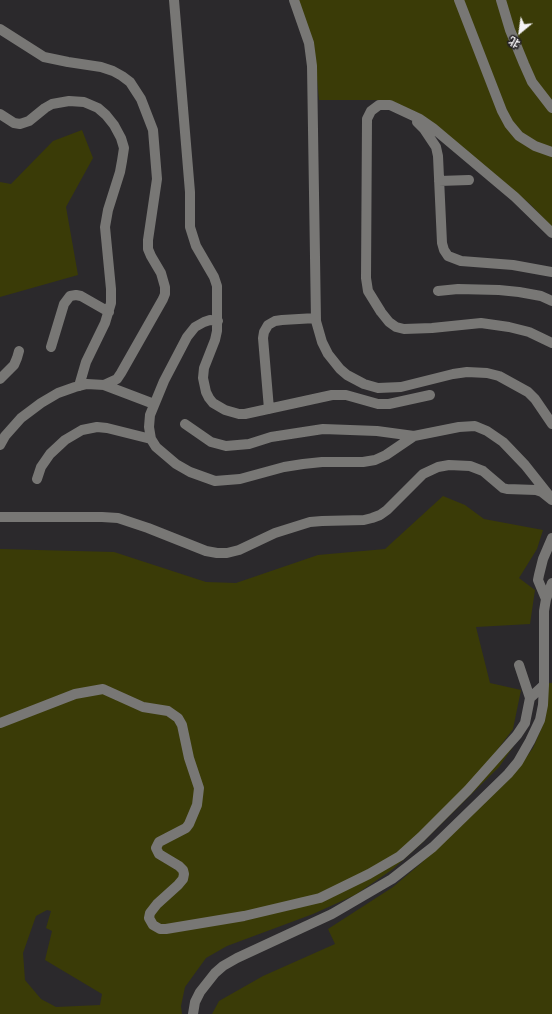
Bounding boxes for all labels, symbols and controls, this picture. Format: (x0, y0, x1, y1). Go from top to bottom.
north arrow (500, 12, 540, 52)
text: 北 (506, 35, 522, 51)

